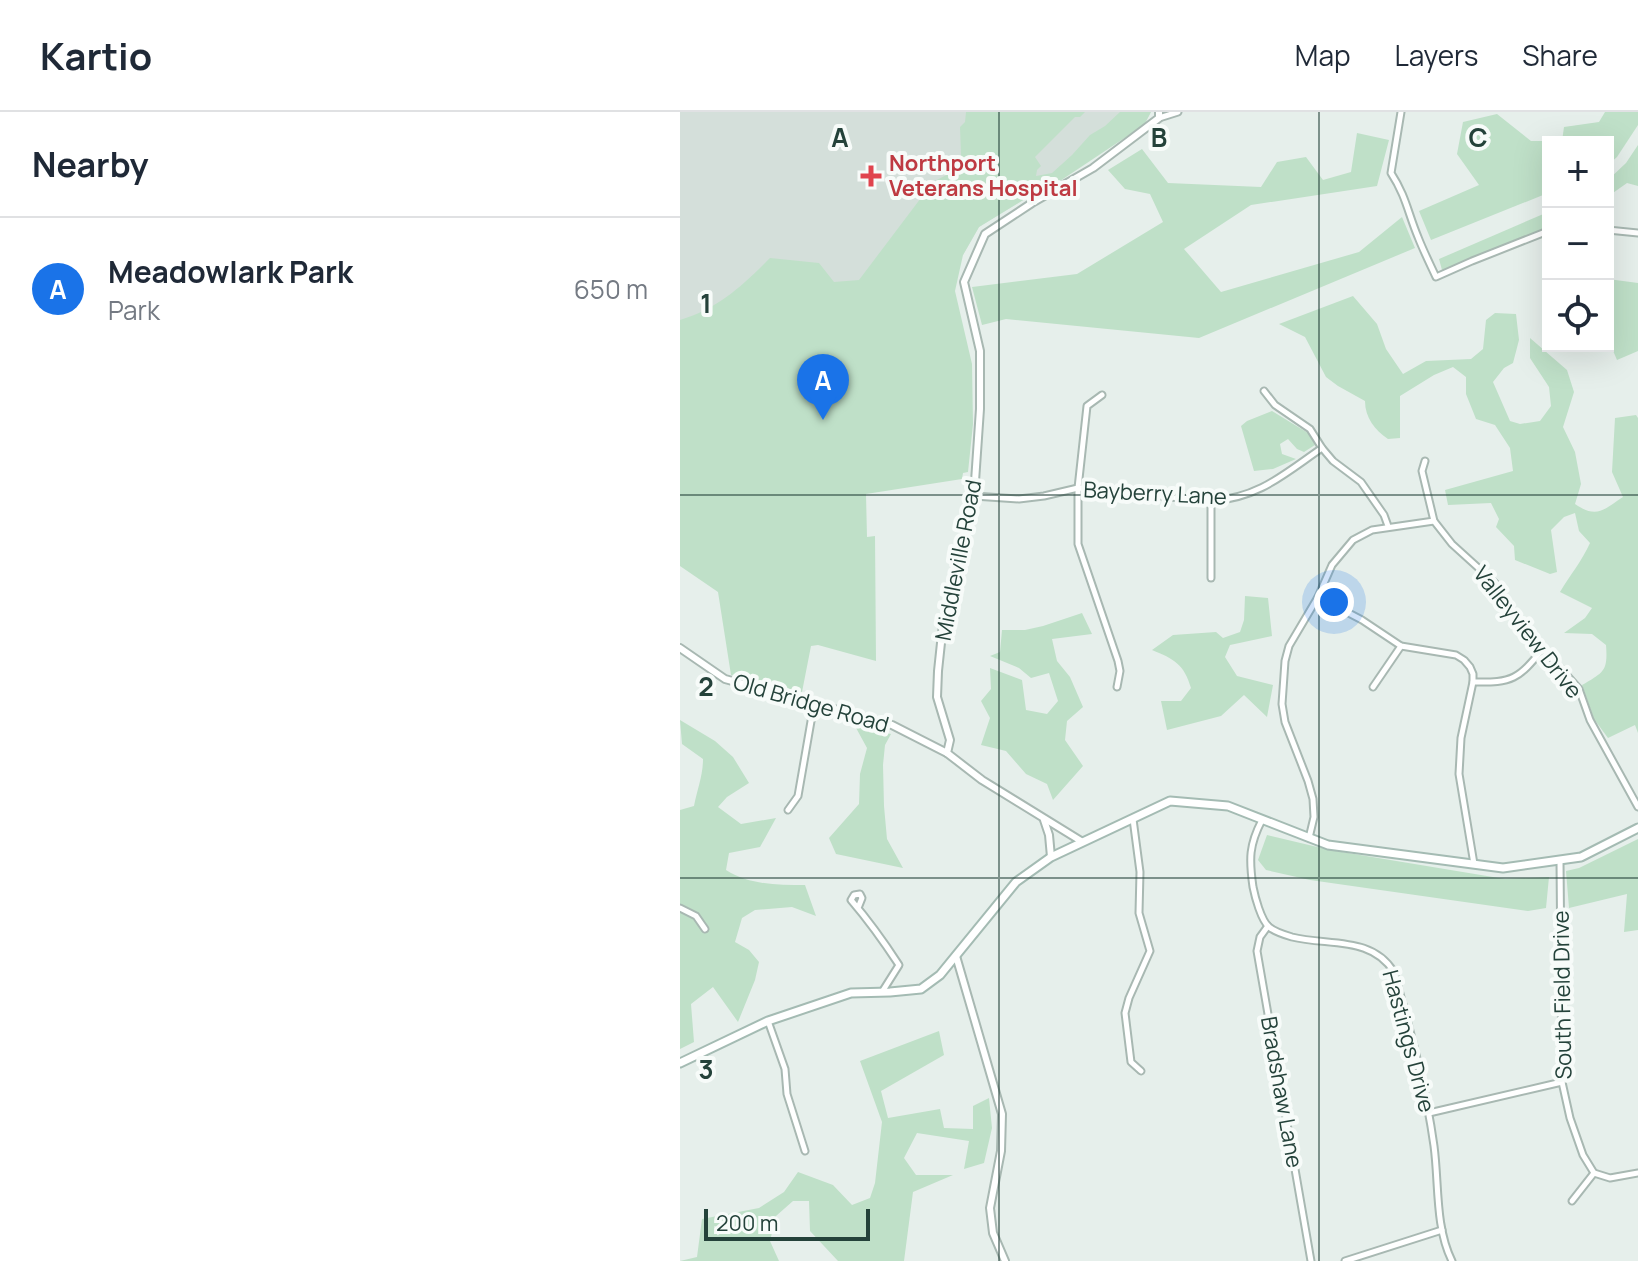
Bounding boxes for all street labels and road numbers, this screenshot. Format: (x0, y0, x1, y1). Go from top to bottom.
street label: Bayberry Lane (1083, 474, 1228, 512)
street label: Middleville Road (928, 477, 988, 643)
street label: Valleyview Drive (1467, 560, 1589, 705)
street label: Old Bridge Road (730, 666, 892, 740)
street label: South Field Drive (1546, 910, 1578, 1080)
street label: Hastings Drive (1376, 966, 1442, 1116)
street label: Bradshaw Lane (1254, 1014, 1310, 1170)

